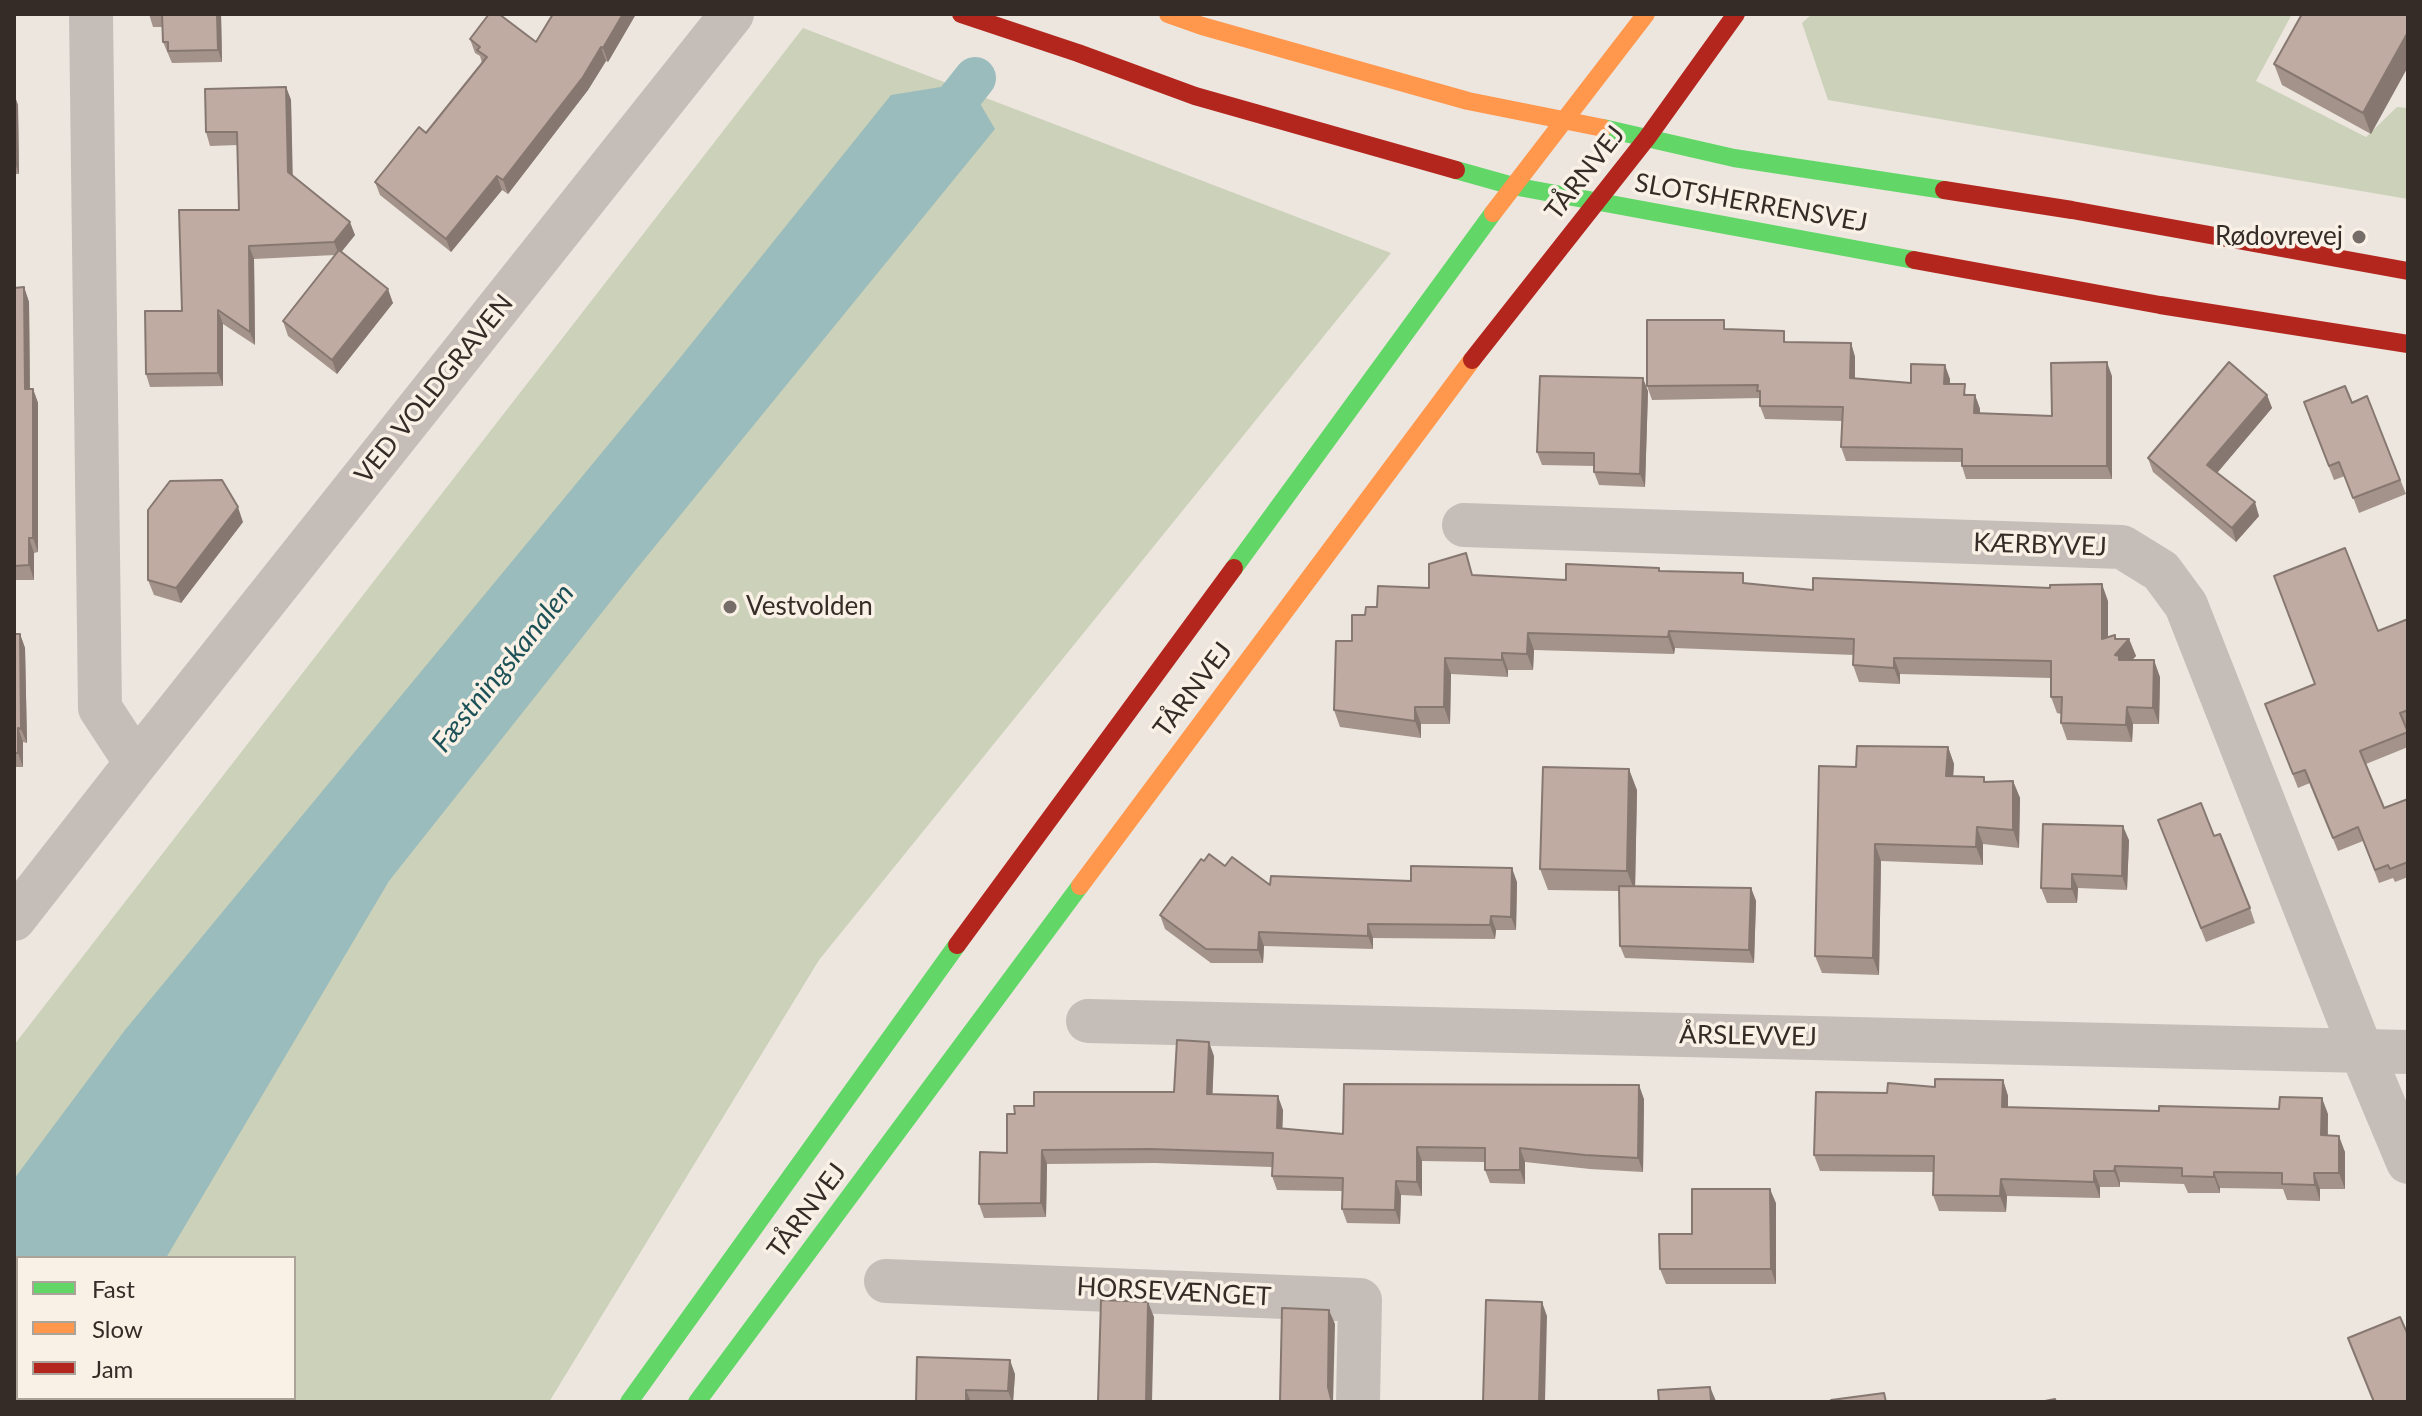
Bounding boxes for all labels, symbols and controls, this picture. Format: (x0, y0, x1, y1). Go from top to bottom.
street label: TÅRNVEJ (1539, 120, 1631, 226)
street label: SLOTSHERRENSVEJ (1632, 167, 1870, 239)
place label: Rødovrevej (2215, 221, 2343, 253)
marker: Rødovrevej (2350, 228, 2368, 246)
street label: VED VOLDGRAVEN (348, 288, 520, 490)
street label: KÆRBYVEJ (1973, 527, 2107, 563)
water label: Fæstningskanalen (425, 577, 581, 759)
place label: Vestvolden (746, 591, 873, 623)
marker: Vestvolden (721, 598, 739, 616)
street label: TÅRNVEJ (1147, 636, 1239, 744)
street label: ÅRSLEVVEJ (1679, 1019, 1817, 1053)
street label: TÅRNVEJ (761, 1157, 853, 1265)
legend (16, 1256, 296, 1400)
street label: HORSEVÆNGET (1076, 1271, 1272, 1313)
text: Fast (92, 1274, 135, 1303)
text: Slow (92, 1314, 143, 1343)
text: Jam (92, 1354, 133, 1383)

